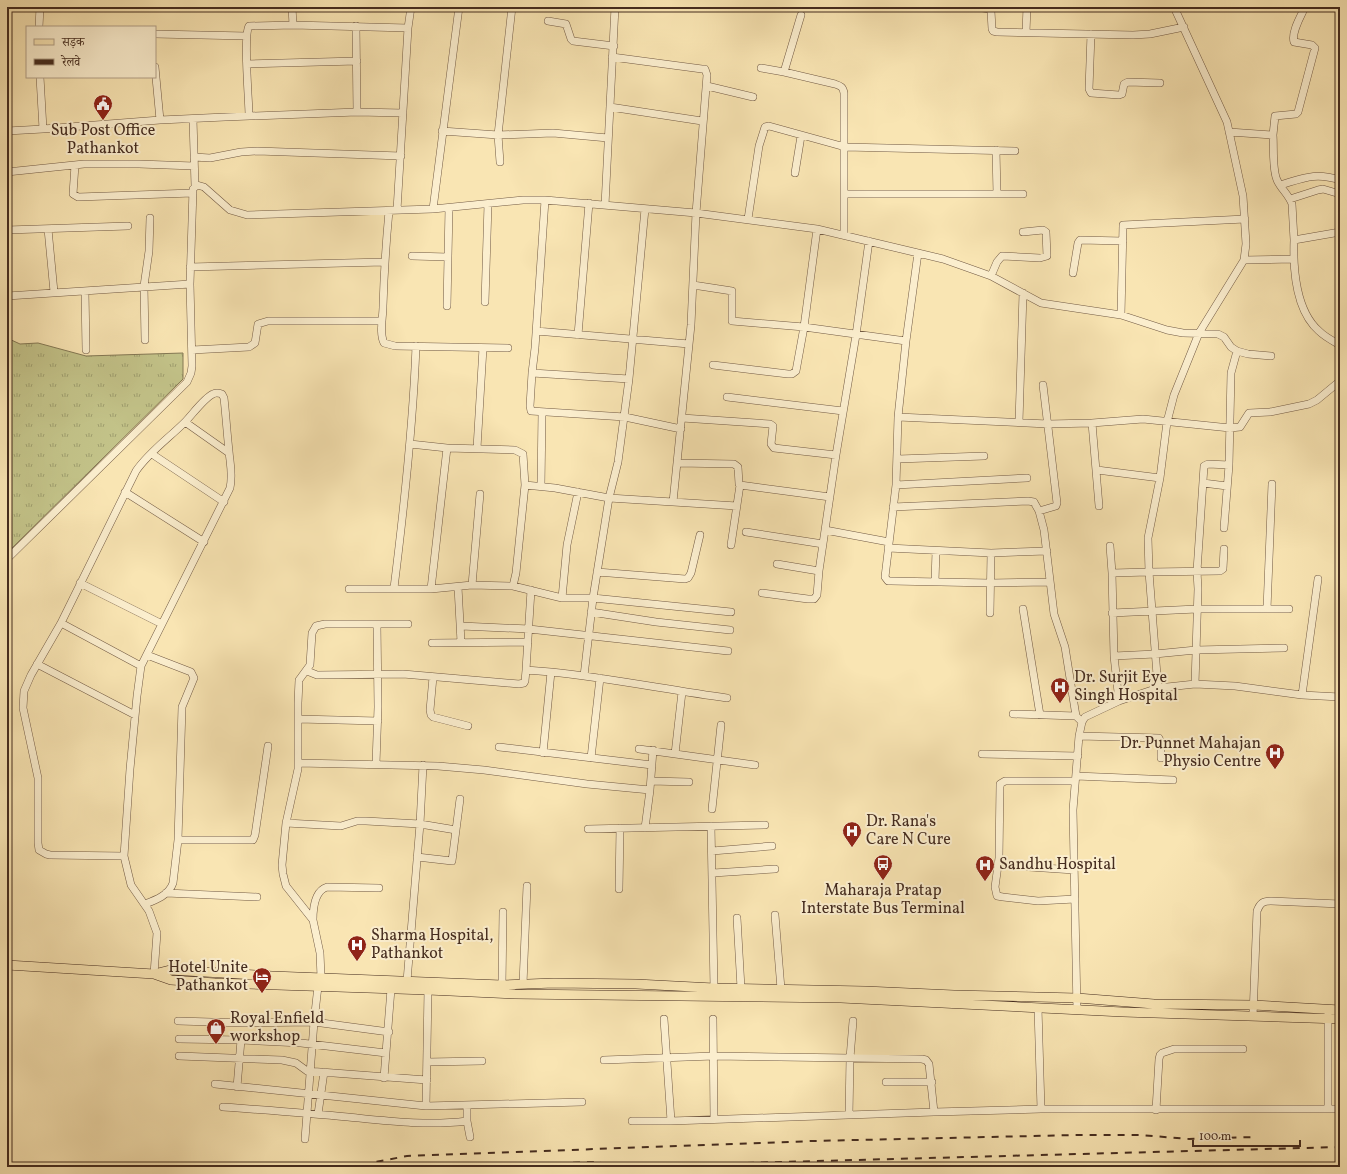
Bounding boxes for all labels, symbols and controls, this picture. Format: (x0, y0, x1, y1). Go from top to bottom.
legend (26, 26, 156, 78)
text: सड़क (61, 35, 86, 51)
text: रेलवे (60, 54, 81, 71)
public building icon: Sub Post Office Pathankot (92, 93, 114, 121)
place label: Sub Post Office Pathankot (51, 120, 155, 160)
place label: Dr. Surjit Eye Singh Hospital (1074, 667, 1178, 707)
hospital icon: Dr. Surjit Eye Singh Hospital (1049, 676, 1071, 704)
place label: Dr. Punnet Mahajan Physio Centre (1120, 733, 1261, 773)
hospital icon: Dr. Punnet Mahajan Physio Centre (1264, 742, 1286, 770)
place label: Dr. Rana's Care N Cure (866, 811, 951, 851)
hospital icon: Dr. Rana's Care N Cure (841, 820, 863, 848)
bus stop icon: Maharaja Pratap Interstate Bus Terminal (872, 853, 894, 881)
hospital icon: Sandhu Hospital (974, 854, 996, 882)
place label: Sandhu Hospital (999, 854, 1116, 876)
place label: Maharaja Pratap Interstate Bus Terminal (801, 880, 965, 920)
place label: Sharma Hospital, Pathankot (371, 925, 493, 965)
hospital icon: Sharma Hospital, Pathankot (346, 934, 368, 962)
place label: Hotel Unite Pathankot (168, 957, 248, 997)
hotel icon: Hotel Unite Pathankot (251, 966, 273, 994)
place label: Royal Enfield workshop (230, 1008, 324, 1048)
shop icon: Royal Enfield workshop (205, 1017, 227, 1045)
scale bar (1193, 1122, 1300, 1148)
text: 100 m (1199, 1129, 1232, 1145)

